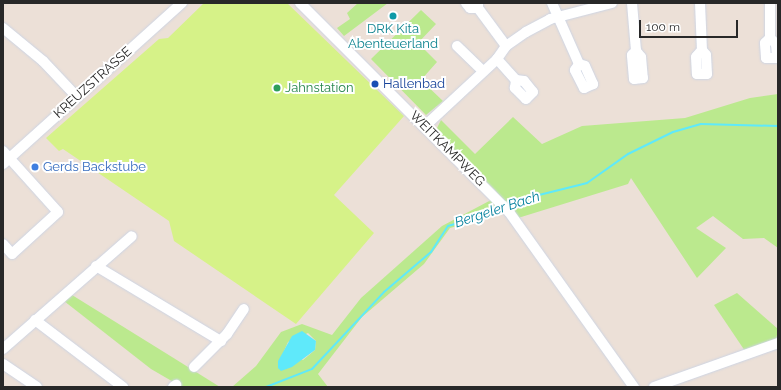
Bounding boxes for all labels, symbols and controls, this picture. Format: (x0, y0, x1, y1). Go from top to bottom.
marker: DRK Kita Abenteuerland (388, 11, 398, 21)
scale bar (641, 12, 740, 38)
text: 100 m (646, 20, 680, 34)
place label: DRK Kita Abenteuerland (348, 22, 438, 53)
street label: KREUZSTRASSE (51, 44, 135, 122)
place label: Hallenbad (383, 76, 445, 92)
marker: Hallenbad (370, 79, 380, 89)
place label: Jahnstation (285, 80, 354, 96)
marker: Jahnstation (272, 83, 282, 93)
street label: WEITKAMPWEG (406, 108, 488, 190)
place label: Gerds Backstube (43, 159, 146, 175)
marker: Gerds Backstube (30, 162, 40, 172)
water label: Bergeler Bach (452, 187, 542, 231)

